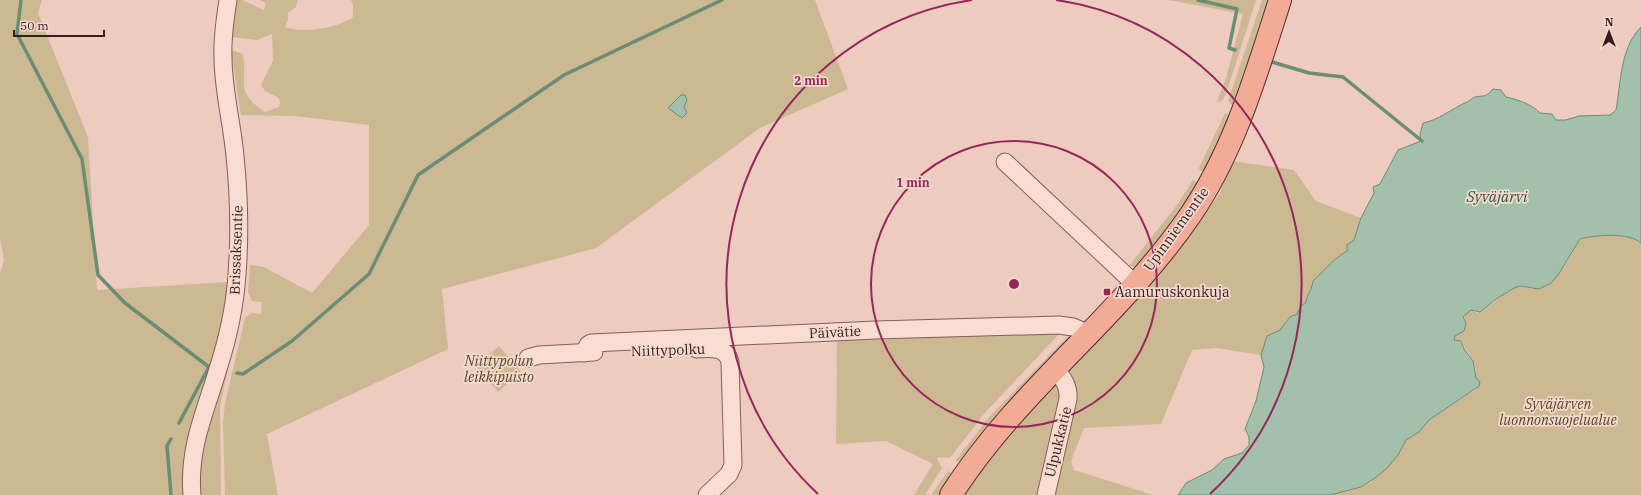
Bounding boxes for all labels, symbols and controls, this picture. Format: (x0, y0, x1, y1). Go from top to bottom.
scale bar (14, 12, 104, 38)
north arrow (1589, 12, 1629, 52)
text: N (1605, 15, 1614, 29)
text: 50 m (20, 18, 49, 33)
text: 2 min (794, 73, 828, 88)
text: 1 min (896, 175, 930, 190)
street label: Upinniementie (1139, 183, 1213, 275)
water label: Syväjärvi (1466, 187, 1528, 206)
street label: Brissaksentie (225, 205, 247, 295)
centre of rings (1007, 277, 1021, 291)
place label: Aamuruskonkuja (1115, 283, 1230, 301)
marker: Aamuruskonkuja (1102, 287, 1112, 297)
street label: Päivätie (808, 322, 862, 342)
street label: Niittypolku (630, 340, 706, 360)
park label: Niittypolun leikkipuisto (464, 352, 534, 386)
park label: Syväjärven luonnonsuojelualue (1499, 395, 1617, 429)
street label: Ulpukkatie (1041, 405, 1075, 479)

